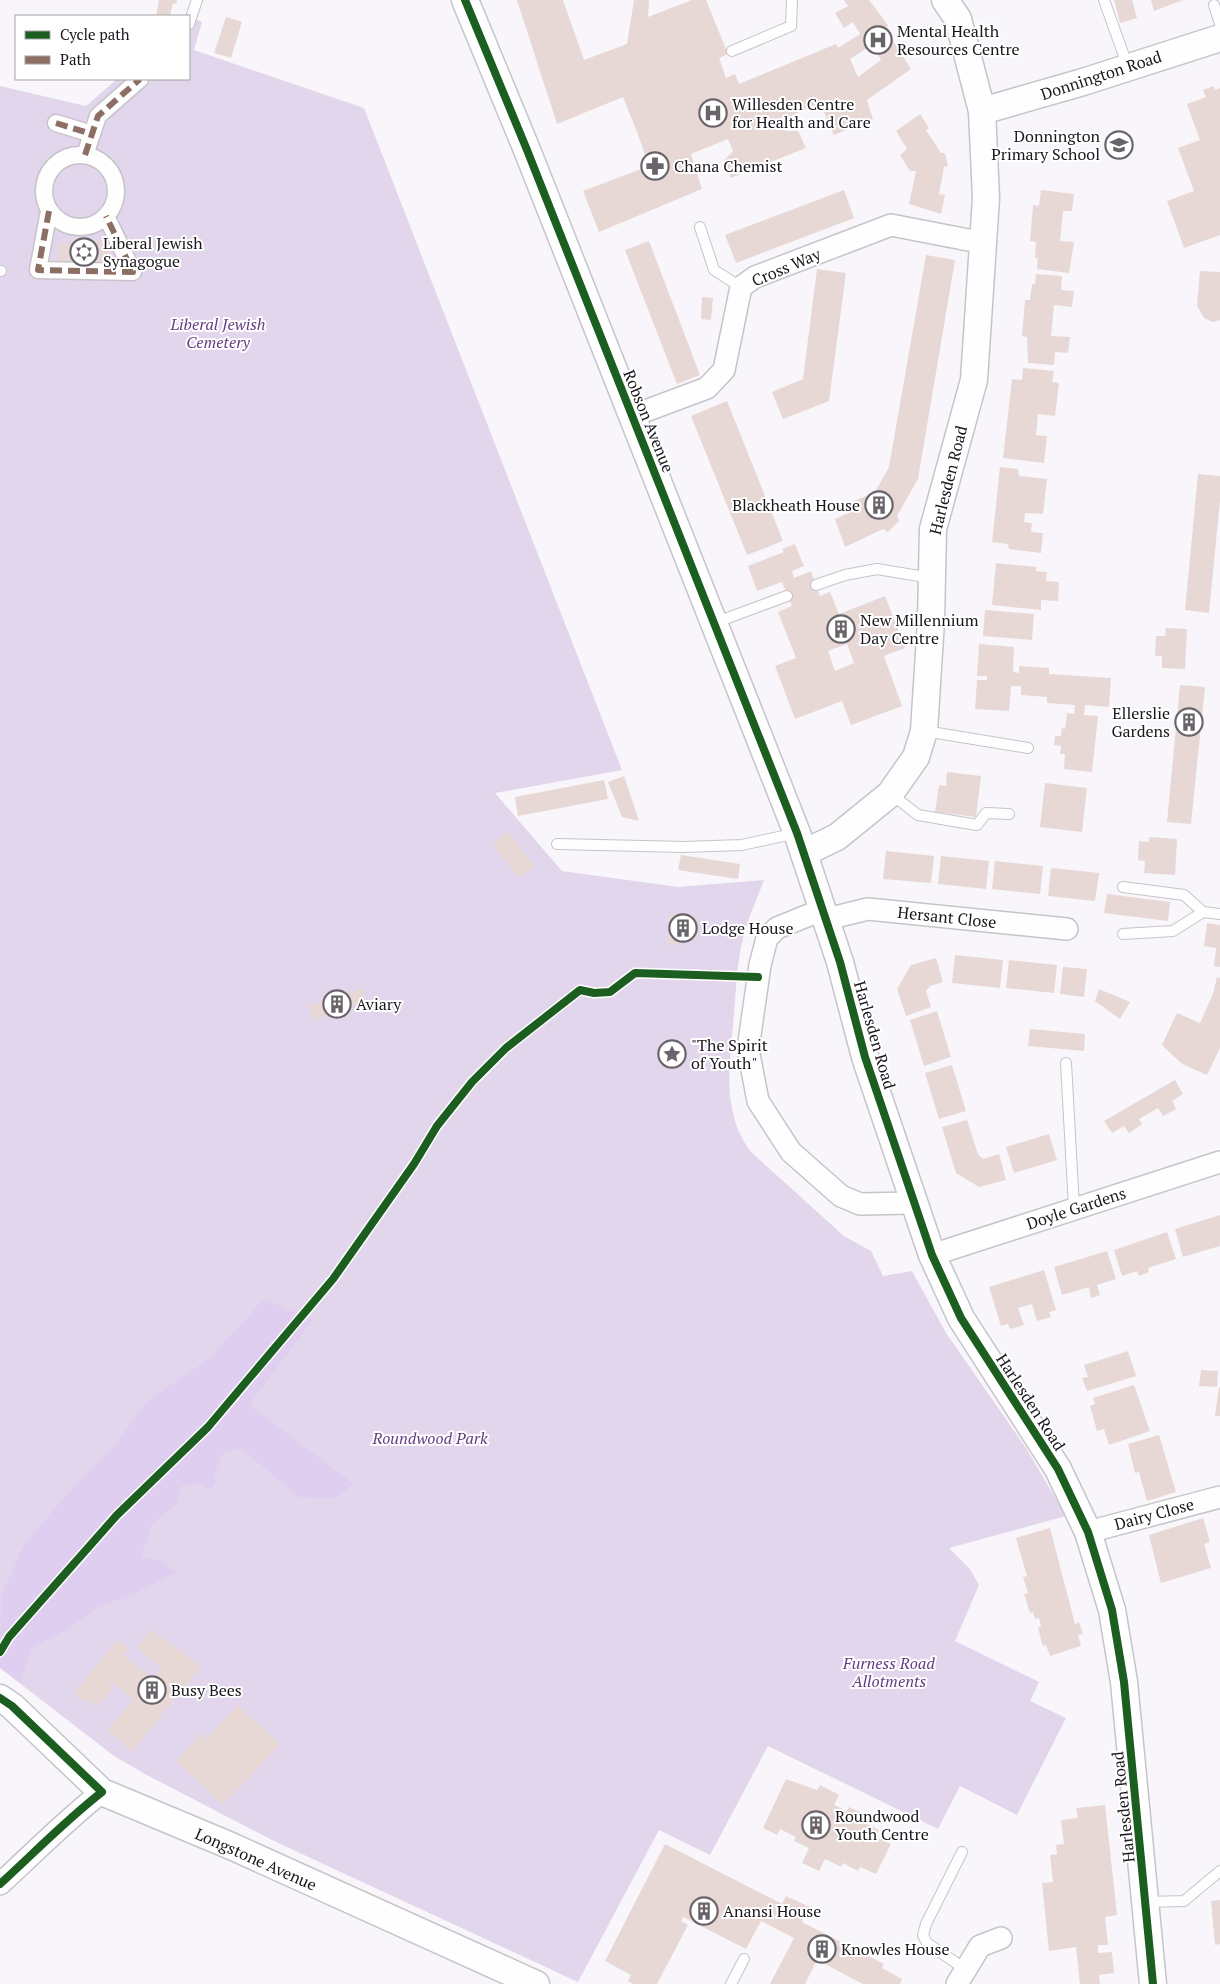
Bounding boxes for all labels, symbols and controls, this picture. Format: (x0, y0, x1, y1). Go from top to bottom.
legend (15, 15, 190, 80)
place label: Mental Health Resources Centre (897, 20, 1020, 60)
text: Cycle path (60, 24, 130, 44)
hospital icon: Mental Health Resources Centre (863, 25, 893, 55)
street label: Donnington Road (1038, 45, 1164, 105)
text: Path (60, 49, 91, 69)
place label: Willesden Centre for Health and Care (732, 93, 871, 133)
hospital icon: Willesden Centre for Health and Care (698, 98, 728, 128)
place label: Donnington Primary School (991, 125, 1100, 165)
school or university icon: Donnington Primary School (1104, 130, 1134, 160)
pharmacy icon: Chana Chemist (640, 151, 670, 181)
place label: Chana Chemist (674, 155, 783, 177)
place label: Liberal Jewish Synagogue (103, 232, 203, 272)
synagogue icon: Liberal Jewish Synagogue (69, 237, 99, 267)
street label: Cross Way (748, 242, 825, 291)
park label: Liberal Jewish Cemetery (169, 313, 266, 353)
street label: Robson Avenue (618, 366, 680, 476)
street label: Harlesden Road (924, 423, 972, 537)
building icon: Blackheath House (864, 490, 894, 520)
place label: Blackheath House (732, 494, 860, 516)
place label: New Millennium Day Centre (860, 609, 979, 649)
building icon: New Millennium Day Centre (826, 614, 856, 644)
place label: Ellerslie Gardens (1111, 702, 1170, 742)
building icon: Ellerslie Gardens (1174, 707, 1204, 737)
street label: Hersant Close (897, 901, 997, 933)
building icon: Lodge House (668, 913, 698, 943)
place label: Lodge House (702, 917, 794, 939)
street label: Harlesden Road (849, 978, 901, 1092)
building icon: Aviary (322, 989, 352, 1019)
place label: Aviary (356, 993, 402, 1015)
place label: "The Spirit of Youth" (691, 1034, 768, 1074)
place icon: "The Spirit of Youth" (657, 1039, 687, 1069)
street label: Doyle Gardens (1023, 1182, 1129, 1234)
street label: Harlesden Road (991, 1349, 1071, 1455)
park label: Roundwood Park (371, 1427, 488, 1449)
street label: Dairy Close (1112, 1493, 1196, 1535)
park label: Furness Road Allotments (842, 1652, 935, 1692)
building icon: Busy Bees (137, 1675, 167, 1705)
place label: Busy Bees (171, 1679, 242, 1701)
street label: Harlesden Road (1106, 1750, 1140, 1864)
place label: Roundwood Youth Centre (835, 1805, 929, 1845)
building icon: Roundwood Youth Centre (801, 1810, 831, 1840)
street label: Longstone Avenue (192, 1822, 320, 1896)
building icon: Anansi House (689, 1896, 719, 1926)
place label: Anansi House (723, 1900, 821, 1922)
building icon: Knowles House (807, 1934, 837, 1964)
place label: Knowles House (841, 1938, 949, 1960)

